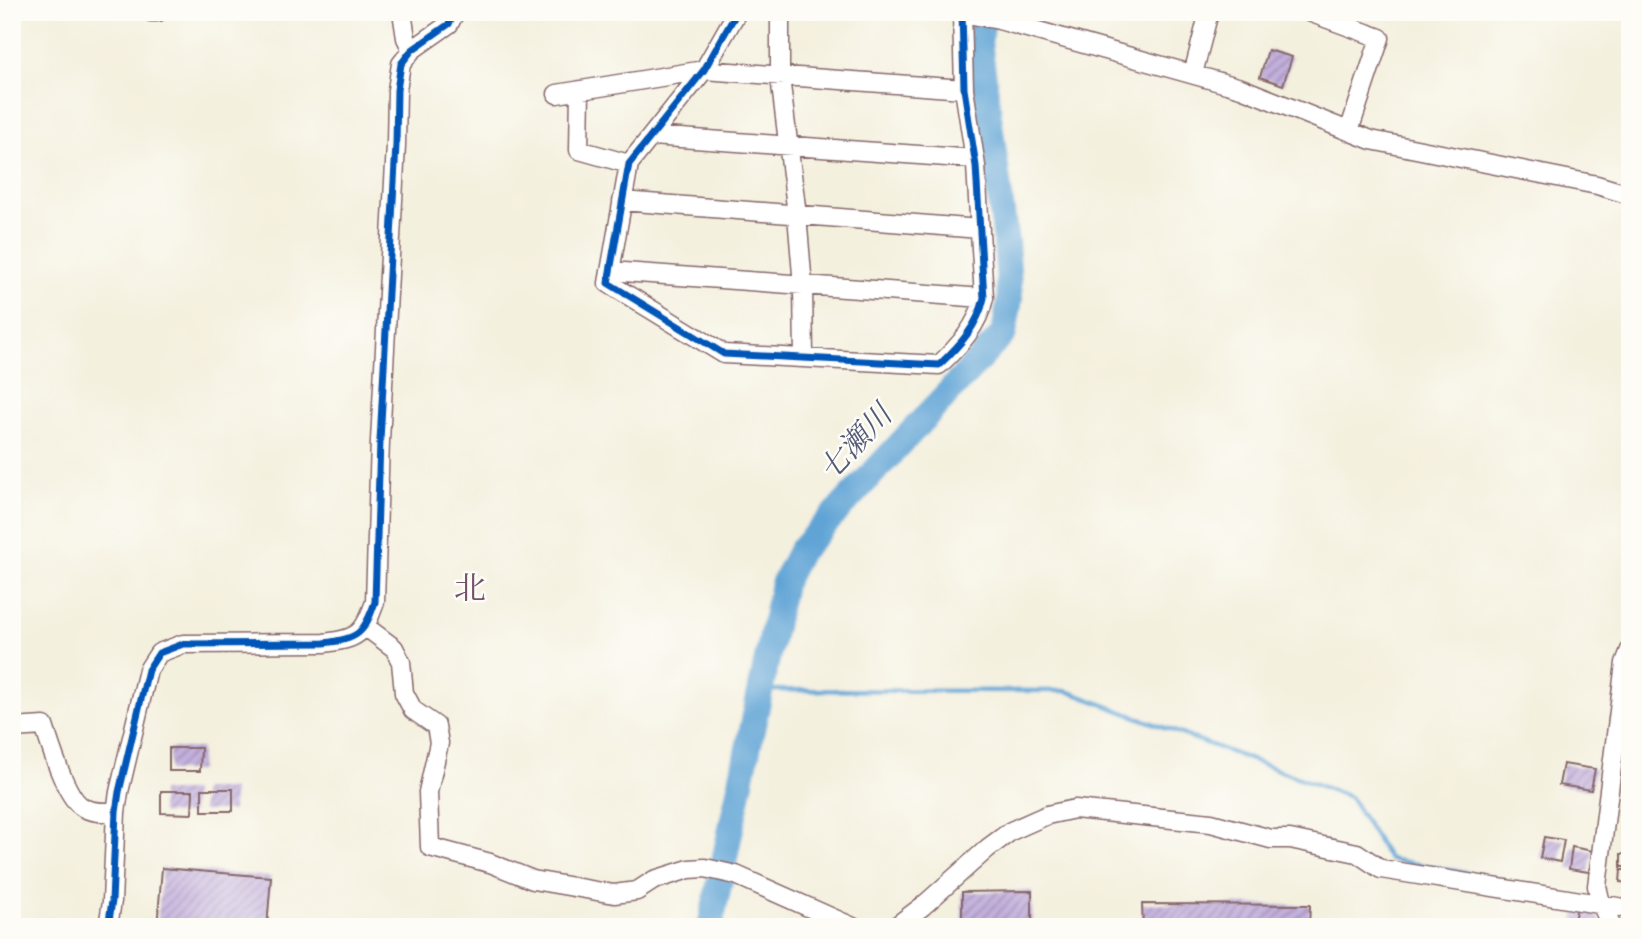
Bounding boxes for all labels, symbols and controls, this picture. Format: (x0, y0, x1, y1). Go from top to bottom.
water label: 七瀬川 (811, 395, 903, 489)
district label: 北 (454, 569, 486, 609)

